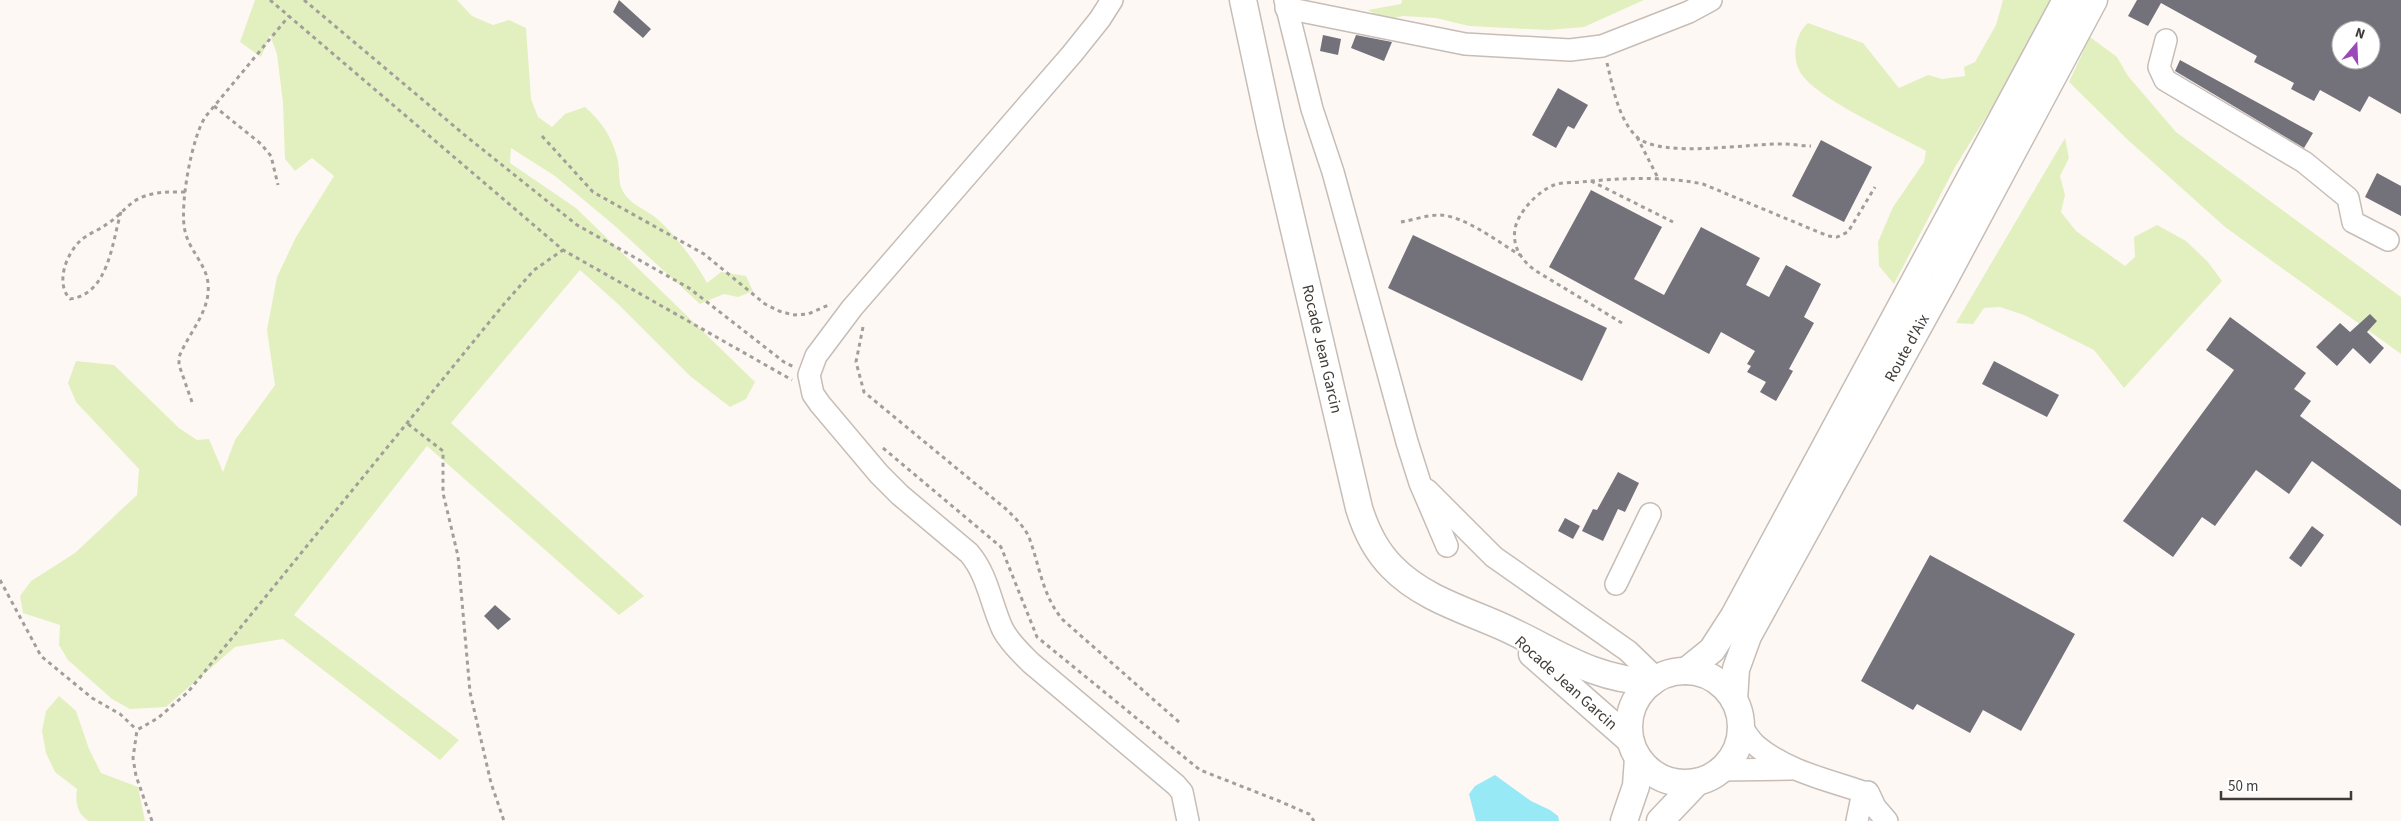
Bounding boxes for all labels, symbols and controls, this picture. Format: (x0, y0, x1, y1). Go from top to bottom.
north arrow (2331, 20, 2381, 70)
text: N (2352, 23, 2368, 45)
street label: Rocade Jean Garcin (1296, 282, 1348, 416)
street label: Route d'Aix (1879, 310, 1935, 386)
street label: Rocade Jean Garcin (1510, 631, 1622, 735)
scale bar (2221, 768, 2351, 800)
text: 50 m (2228, 776, 2258, 797)

